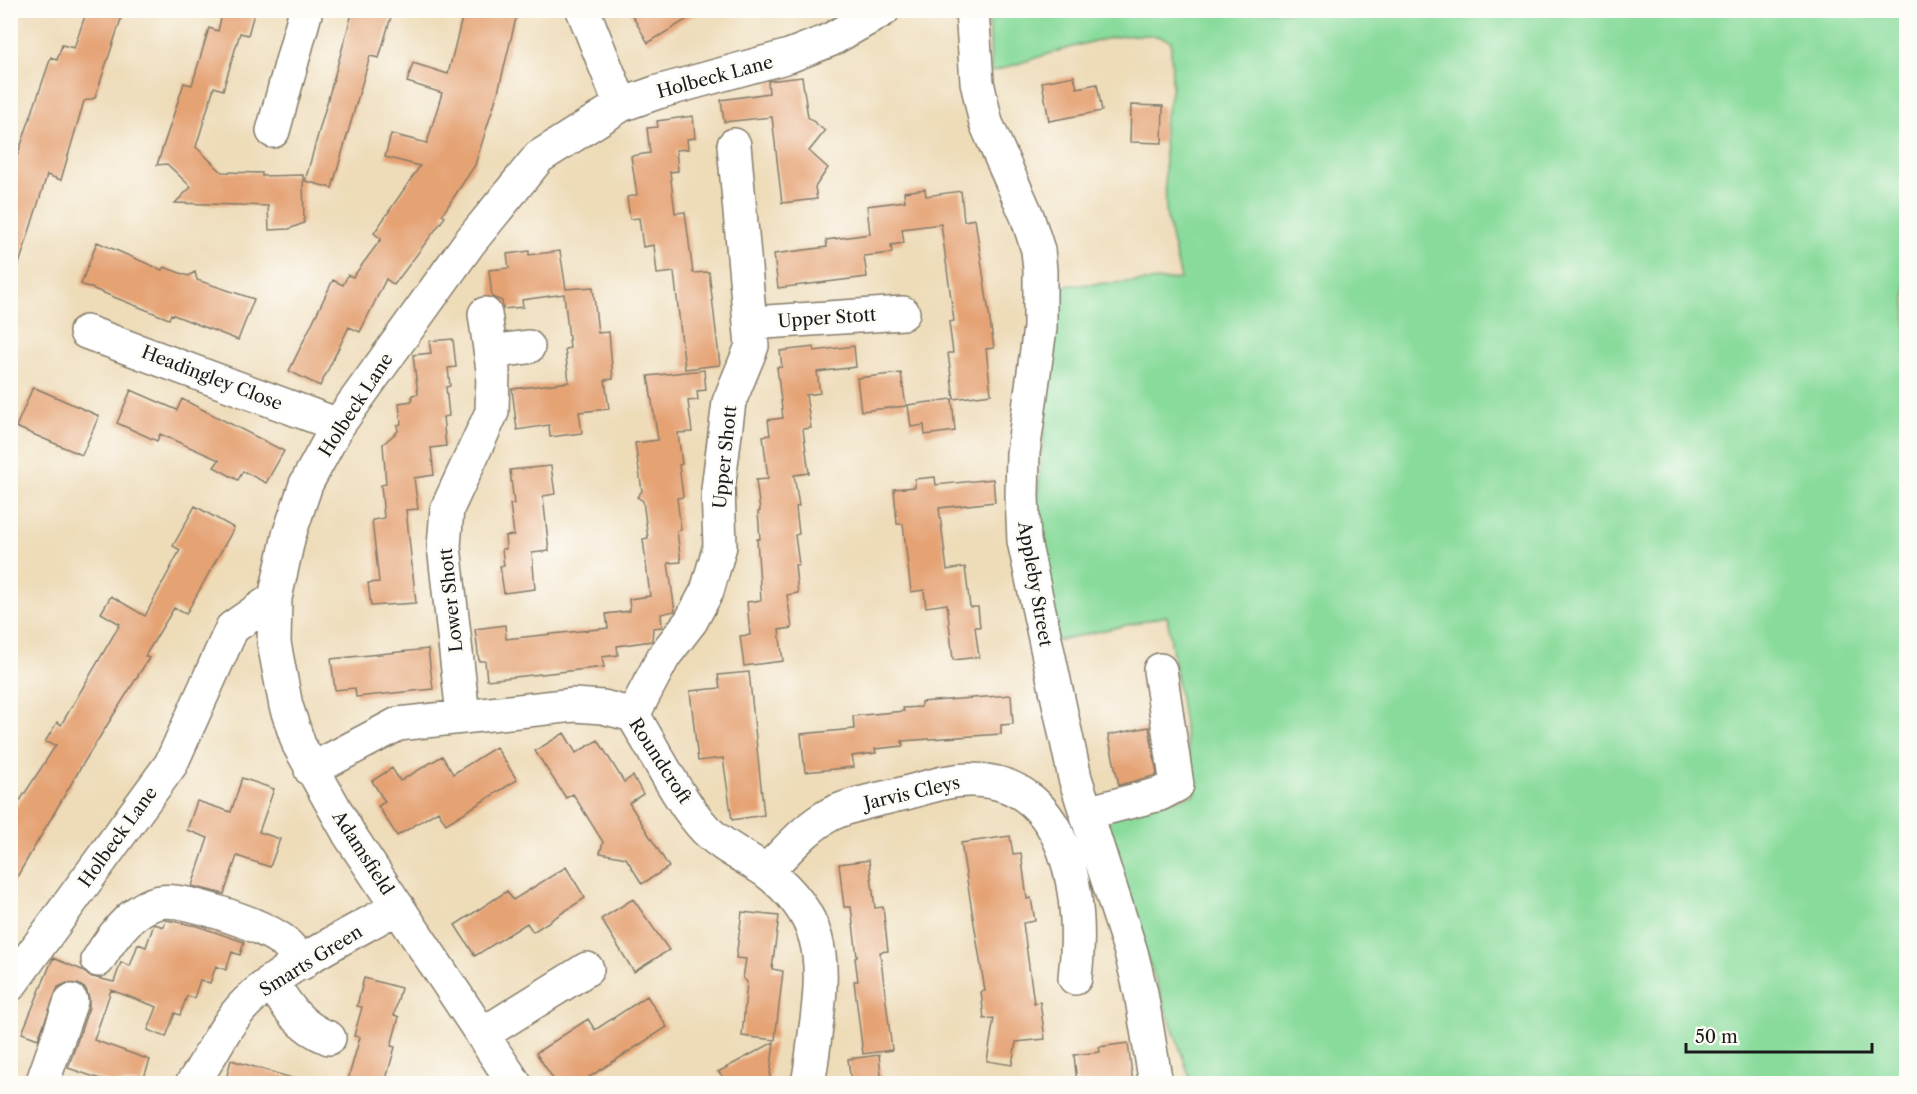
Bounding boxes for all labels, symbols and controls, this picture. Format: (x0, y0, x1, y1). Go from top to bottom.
street label: Holbeck Lane (655, 51, 775, 103)
street label: Upper Stott (777, 304, 878, 332)
street label: Headingley Close (138, 341, 286, 415)
street label: Holbeck Lane (314, 349, 398, 461)
street label: Upper Shott (709, 404, 741, 510)
street label: Appleby Street (1013, 519, 1057, 649)
street label: Lower Shott (435, 546, 467, 653)
street label: Roundcroft (624, 714, 696, 808)
street label: Jarvis Cleys (859, 771, 962, 815)
street label: Holbeck Lane (74, 782, 162, 892)
street label: Adamsfield (327, 806, 398, 899)
street label: Smarts Green (256, 921, 366, 1001)
scale bar (1686, 1016, 1872, 1054)
text: 50 m (1695, 1026, 1738, 1048)

